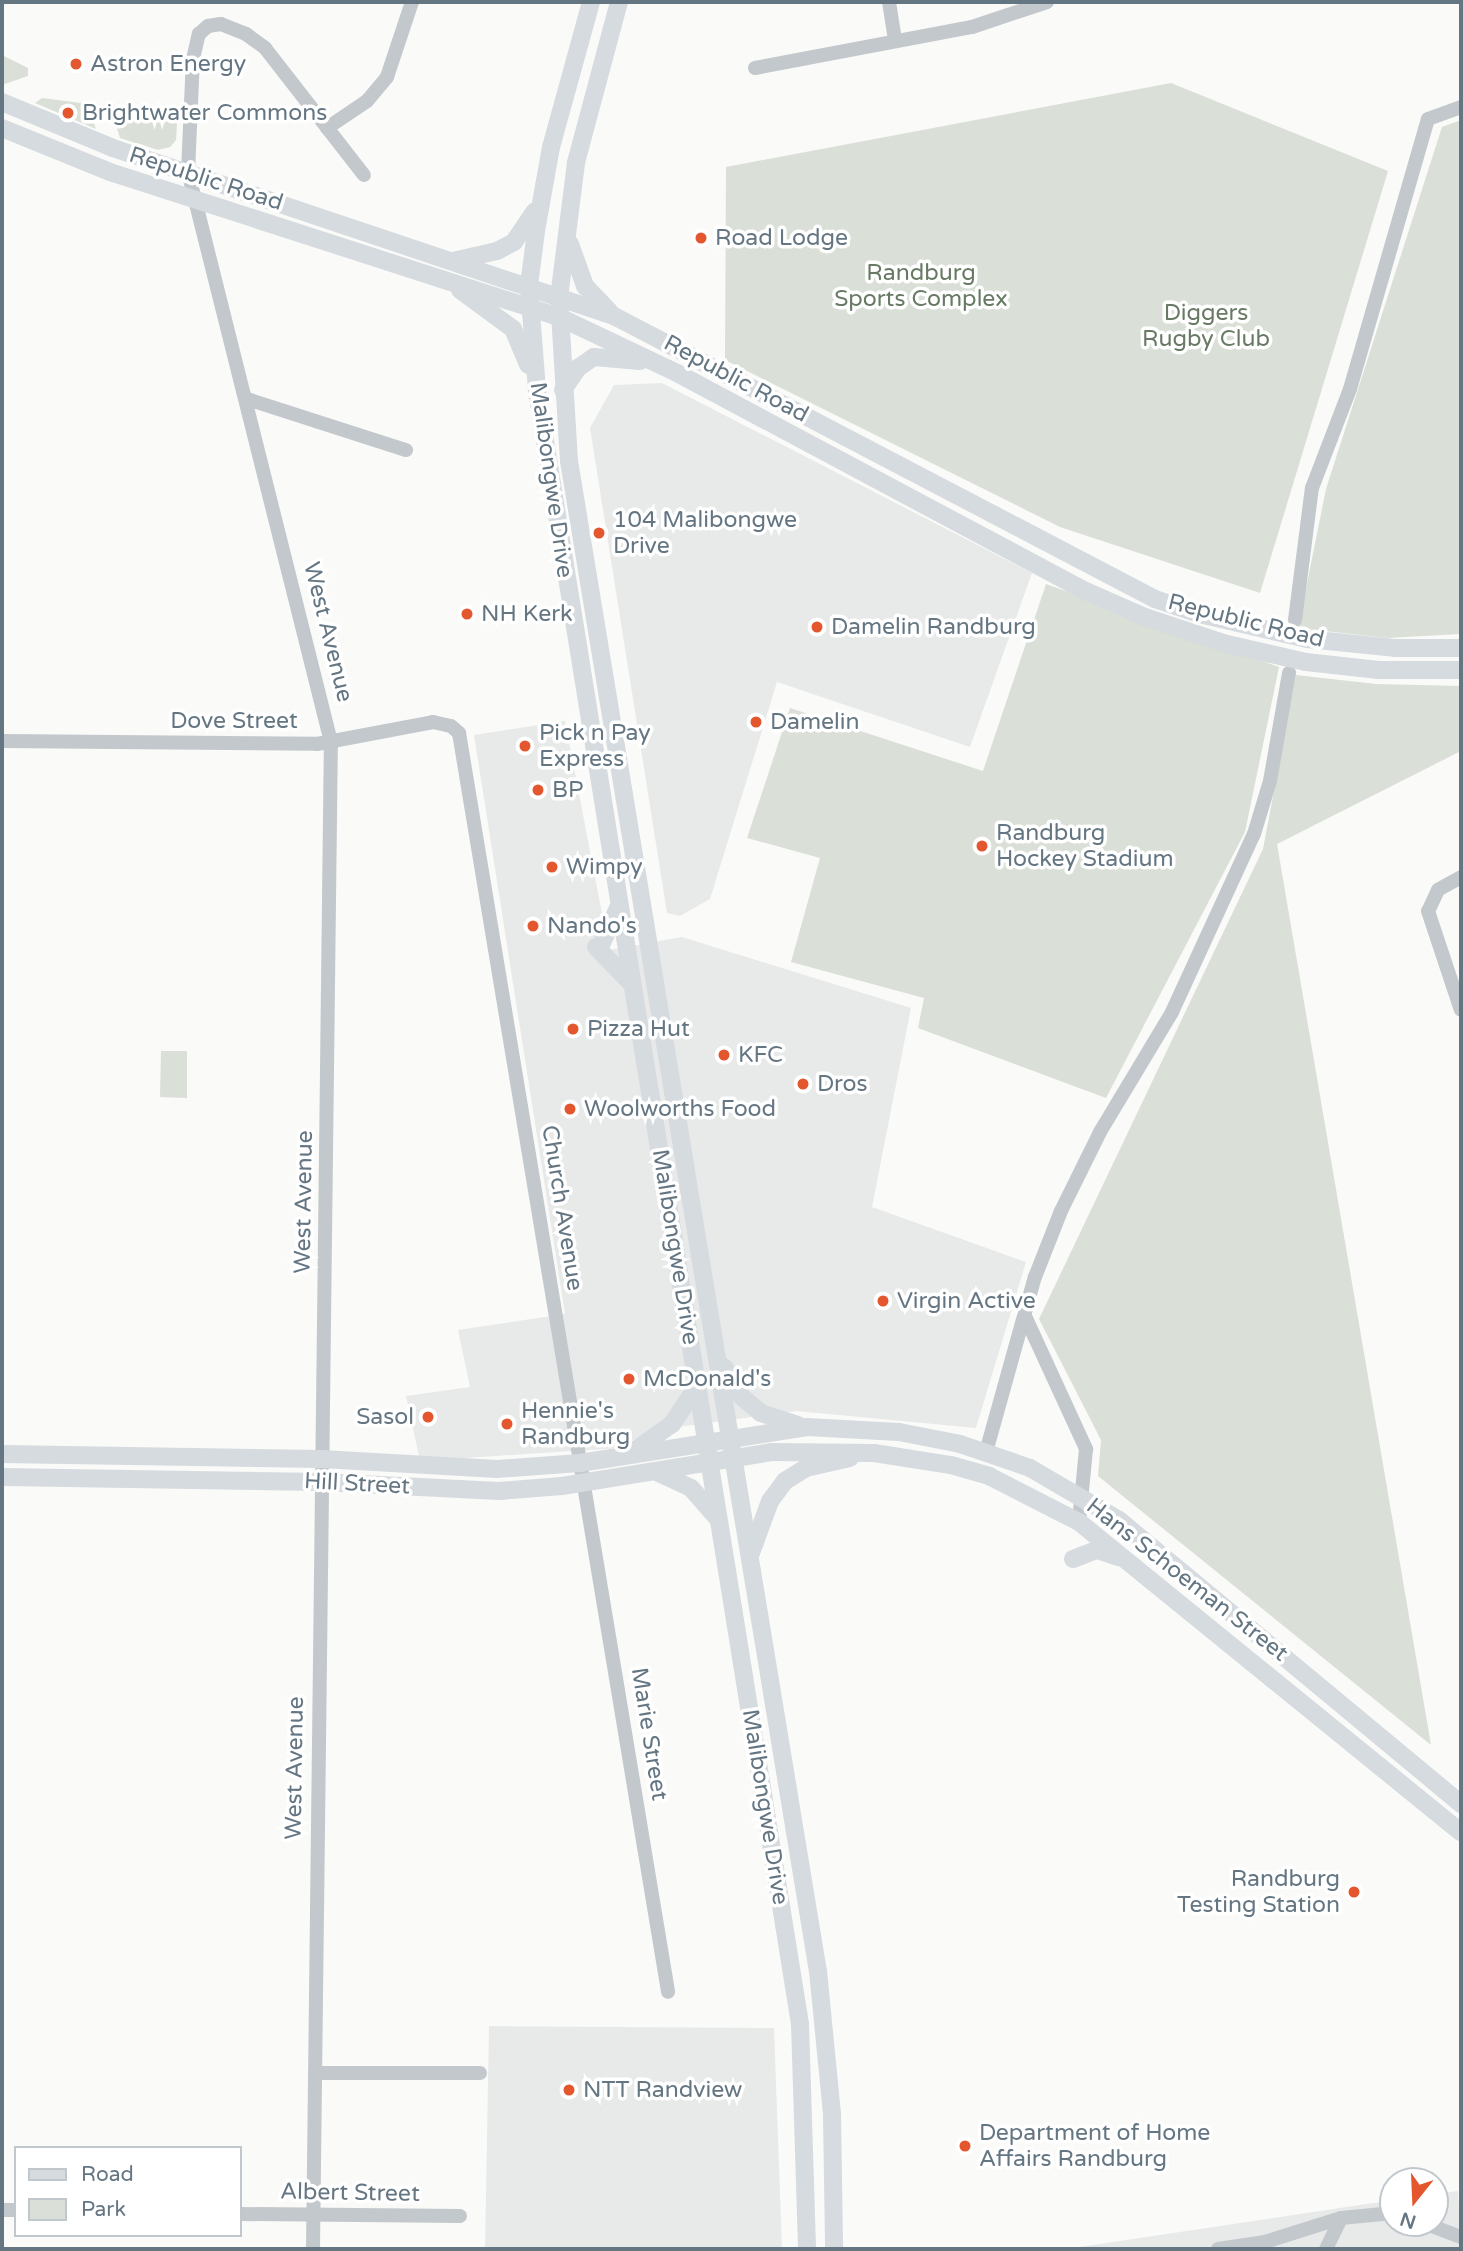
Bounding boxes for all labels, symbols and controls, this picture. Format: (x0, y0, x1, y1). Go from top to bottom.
place label: Astron Energy (90, 50, 246, 78)
marker: Astron Energy (68, 56, 84, 72)
place label: Brightwater Commons (82, 99, 327, 127)
marker: Brightwater Commons (60, 105, 76, 121)
street label: Republic Road (126, 141, 286, 217)
place label: Road Lodge (715, 224, 848, 252)
marker: Road Lodge (693, 230, 709, 246)
park label: Randburg Sports Complex (834, 259, 1008, 313)
park label: Diggers Rugby Club (1142, 299, 1270, 353)
street label: Republic Road (659, 329, 813, 429)
street label: Malibongwe Drive (524, 380, 578, 580)
place label: 104 Malibongwe Drive (613, 506, 797, 560)
marker: 104 Malibongwe Drive (591, 525, 607, 541)
street label: West Avenue (297, 559, 359, 705)
street label: Republic Road (1165, 588, 1327, 654)
place label: NH Kerk (481, 600, 573, 628)
marker: NH Kerk (459, 606, 475, 622)
place label: Damelin Randburg (831, 613, 1036, 641)
marker: Damelin Randburg (809, 619, 825, 635)
street label: Dove Street (170, 707, 298, 735)
place label: Damelin (770, 708, 860, 736)
marker: Damelin (748, 714, 764, 730)
place label: Pick n Pay Express (539, 719, 651, 773)
marker: Pick n Pay Express (517, 738, 533, 754)
place label: BP (552, 776, 583, 804)
marker: BP (530, 782, 546, 798)
place label: Randburg Hockey Stadium (996, 819, 1174, 873)
marker: Randburg Hockey Stadium (974, 838, 990, 854)
place label: Wimpy (566, 853, 643, 881)
marker: Wimpy (544, 859, 560, 875)
place label: Nando's (547, 912, 637, 940)
marker: Nando's (525, 918, 541, 934)
place label: Pizza Hut (587, 1015, 690, 1043)
marker: Pizza Hut (565, 1021, 581, 1037)
place label: KFC (738, 1041, 783, 1069)
marker: KFC (716, 1047, 732, 1063)
place label: Dros (817, 1070, 868, 1098)
marker: Dros (795, 1076, 811, 1092)
place label: Woolworths Food (584, 1095, 776, 1123)
marker: Woolworths Food (562, 1101, 578, 1117)
street label: Church Avenue (535, 1123, 589, 1293)
street label: West Avenue (289, 1130, 319, 1274)
street label: Malibongwe Drive (646, 1147, 704, 1347)
place label: Virgin Active (897, 1287, 1036, 1315)
marker: Virgin Active (875, 1293, 891, 1309)
place label: McDonald's (643, 1365, 771, 1393)
marker: McDonald's (621, 1371, 637, 1387)
place label: Hennie's Randburg (521, 1397, 630, 1451)
place label: Sasol (356, 1403, 414, 1431)
marker: Sasol (420, 1409, 436, 1425)
marker: Hennie's Randburg (499, 1416, 515, 1432)
street label: Hill Street (303, 1467, 411, 1501)
street label: Hans Schoeman Street (1081, 1493, 1293, 1667)
street label: Marie Street (625, 1665, 673, 1803)
street label: West Avenue (280, 1696, 310, 1840)
street label: Malibongwe Drive (736, 1707, 794, 1907)
place label: Randburg Testing Station (1177, 1865, 1340, 1919)
marker: Randburg Testing Station (1346, 1884, 1362, 1900)
place label: NTT Randview (583, 2076, 742, 2104)
marker: NTT Randview (561, 2082, 577, 2098)
place label: Department of Home Affairs Randburg (979, 2119, 1210, 2173)
marker: Department of Home Affairs Randburg (957, 2138, 973, 2154)
legend (14, 2146, 242, 2237)
text: Road (81, 2162, 134, 2187)
north arrow (1379, 2167, 1449, 2237)
street label: Albert Street (280, 2178, 420, 2208)
text: Park (81, 2197, 126, 2222)
text: N (1397, 2207, 1419, 2233)

